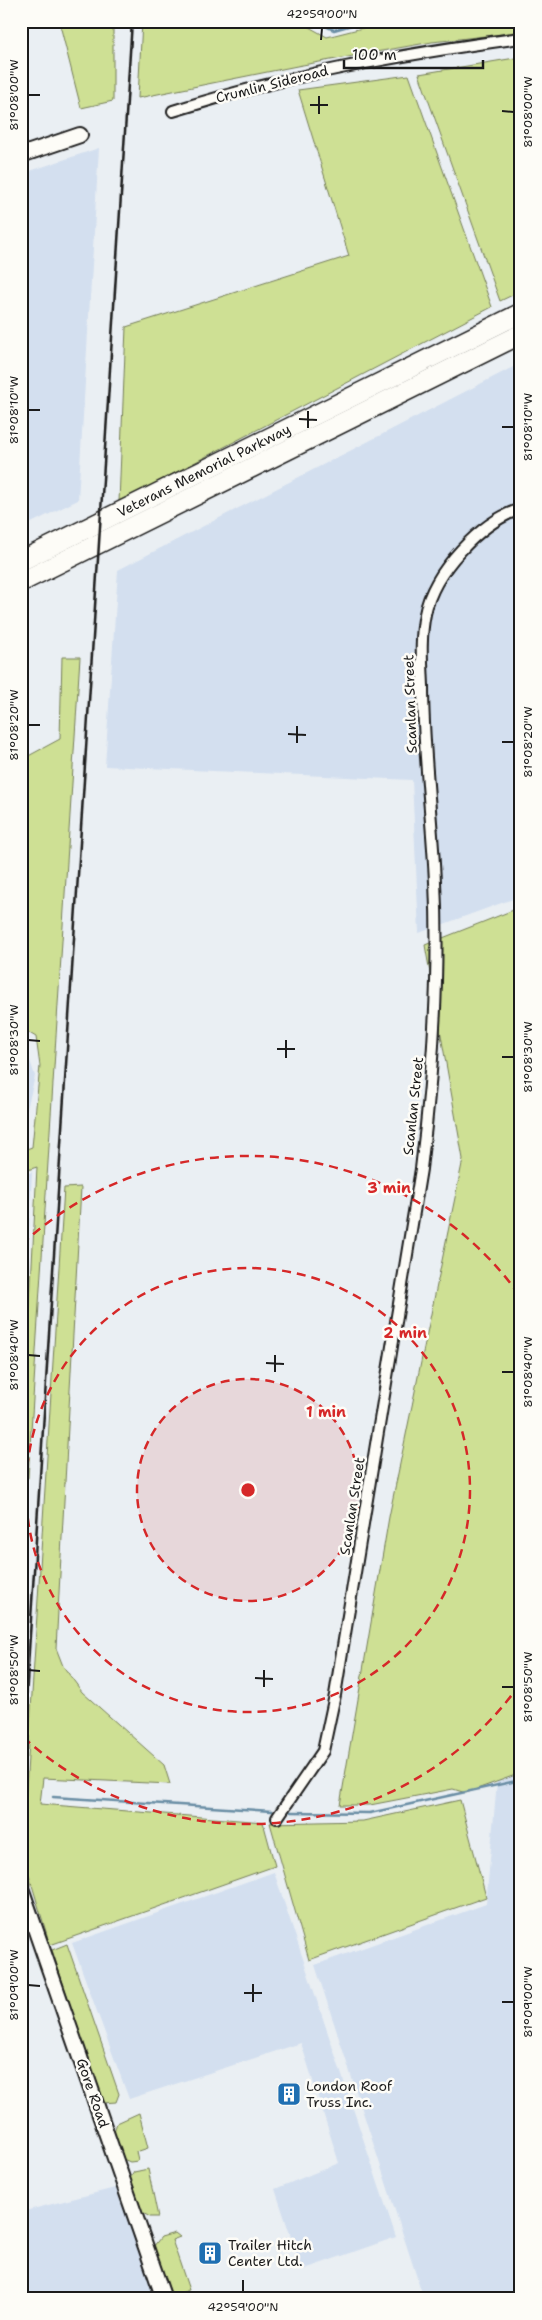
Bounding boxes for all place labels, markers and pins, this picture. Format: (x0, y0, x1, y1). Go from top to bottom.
centre of rings (239, 1481, 257, 1499)
place label: London Roof Truss Inc. (306, 2077, 393, 2111)
building icon: London Roof Truss Inc. (276, 2081, 302, 2107)
place label: Trailer Hitch Center Ltd. (228, 2236, 312, 2270)
building icon: Trailer Hitch Center Ltd. (197, 2240, 223, 2266)

